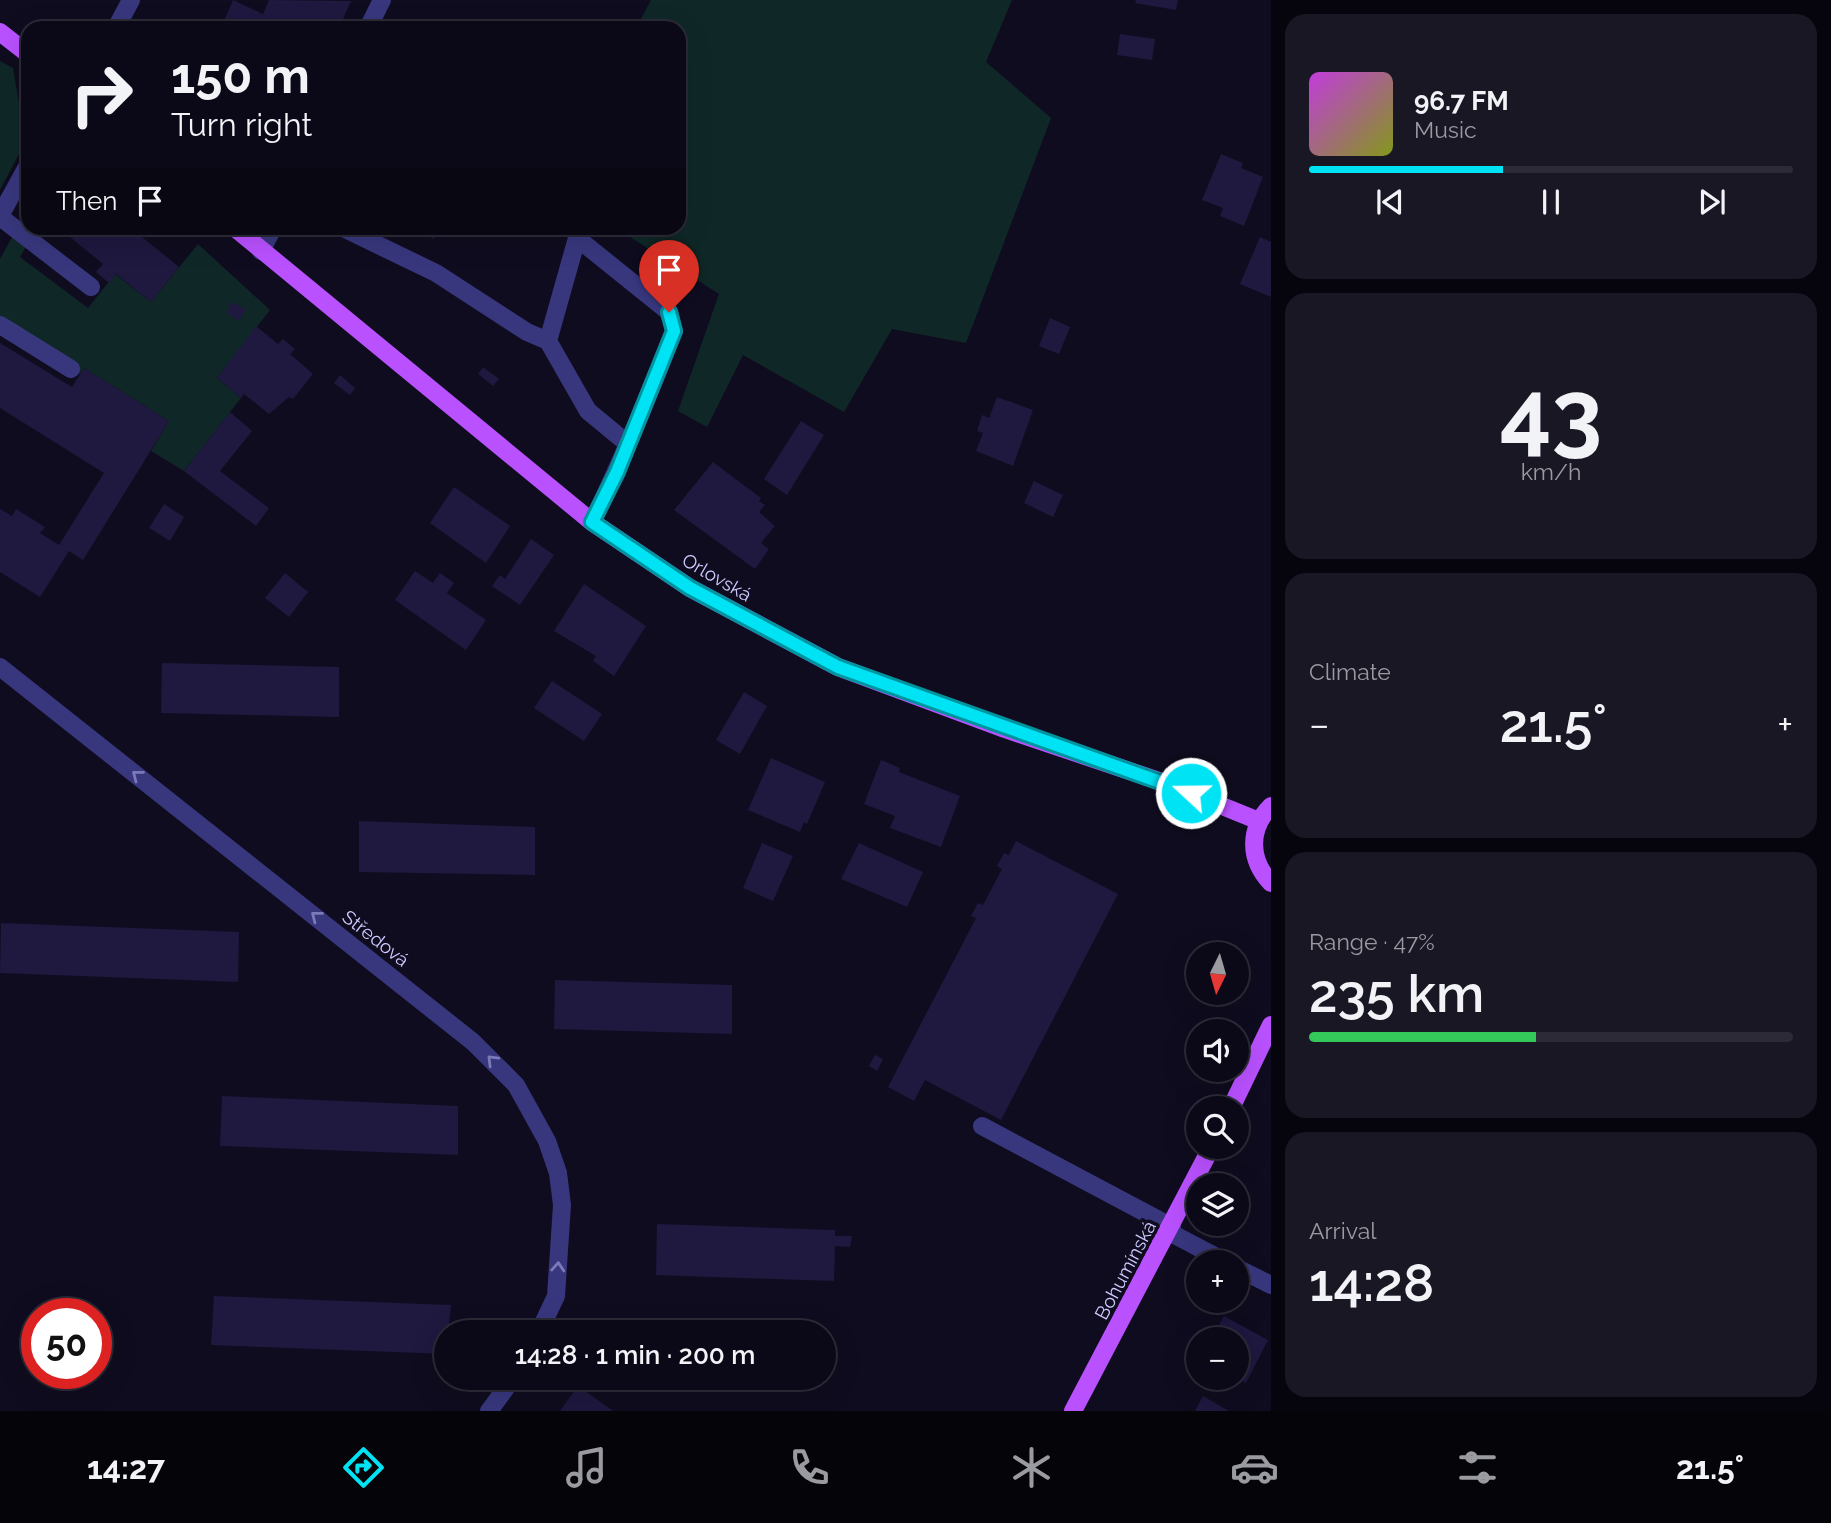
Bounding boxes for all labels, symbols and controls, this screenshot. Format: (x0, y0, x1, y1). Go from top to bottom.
text: 150 m (171, 47, 310, 104)
icon: right (56, 49, 147, 140)
text: 96.7 FM (1414, 86, 1509, 116)
text: Turn right (171, 106, 312, 143)
text: Music (1414, 116, 1477, 143)
icon: arrive (131, 182, 169, 220)
icon: previous (1371, 183, 1409, 221)
icon: pause (1532, 183, 1570, 221)
icon: next (1693, 183, 1731, 221)
text: Then (56, 186, 117, 216)
pin (639, 240, 699, 312)
icon: arrive (650, 251, 688, 289)
text: 43 (1500, 359, 1602, 466)
text: km/h (1521, 458, 1581, 485)
street label: Orlovská (678, 548, 756, 606)
text: Climate (1309, 658, 1391, 685)
text: 21.5° (1500, 693, 1607, 754)
text: − (1309, 702, 1329, 747)
text: + (1777, 702, 1793, 747)
position arrow (1154, 756, 1228, 830)
one-way arrow (133, 771, 146, 783)
street label: Středová (338, 905, 414, 971)
one-way arrow (311, 912, 323, 925)
text: Range · 47% (1309, 928, 1435, 955)
north arrow (1186, 942, 1250, 1004)
map controls (1186, 942, 1249, 1390)
text: 235 km (1309, 963, 1484, 1024)
button: sound (1186, 1019, 1249, 1082)
one-way arrow (487, 1055, 500, 1068)
button: search (1186, 1096, 1249, 1159)
button: layers (1186, 1173, 1249, 1236)
street label: Bohumínská (1090, 1217, 1160, 1323)
text: Arrival (1309, 1217, 1376, 1244)
button: + (1186, 1250, 1249, 1313)
text: 14:28 (1309, 1252, 1434, 1313)
one-way arrow (550, 1262, 565, 1273)
speed limit sign: 50 (21, 1298, 112, 1389)
button: − (1186, 1327, 1249, 1390)
text: 14:28 · 1 min · 200 m (515, 1340, 755, 1370)
icon: directions (339, 1443, 388, 1492)
icon: music (562, 1443, 611, 1492)
icon: phone (785, 1443, 834, 1492)
icon: climate (1007, 1443, 1056, 1492)
icon: car (1230, 1443, 1279, 1492)
icon: filters (1453, 1443, 1502, 1492)
text: 14:27 (87, 1449, 165, 1486)
text: 21.5° (1676, 1449, 1744, 1486)

